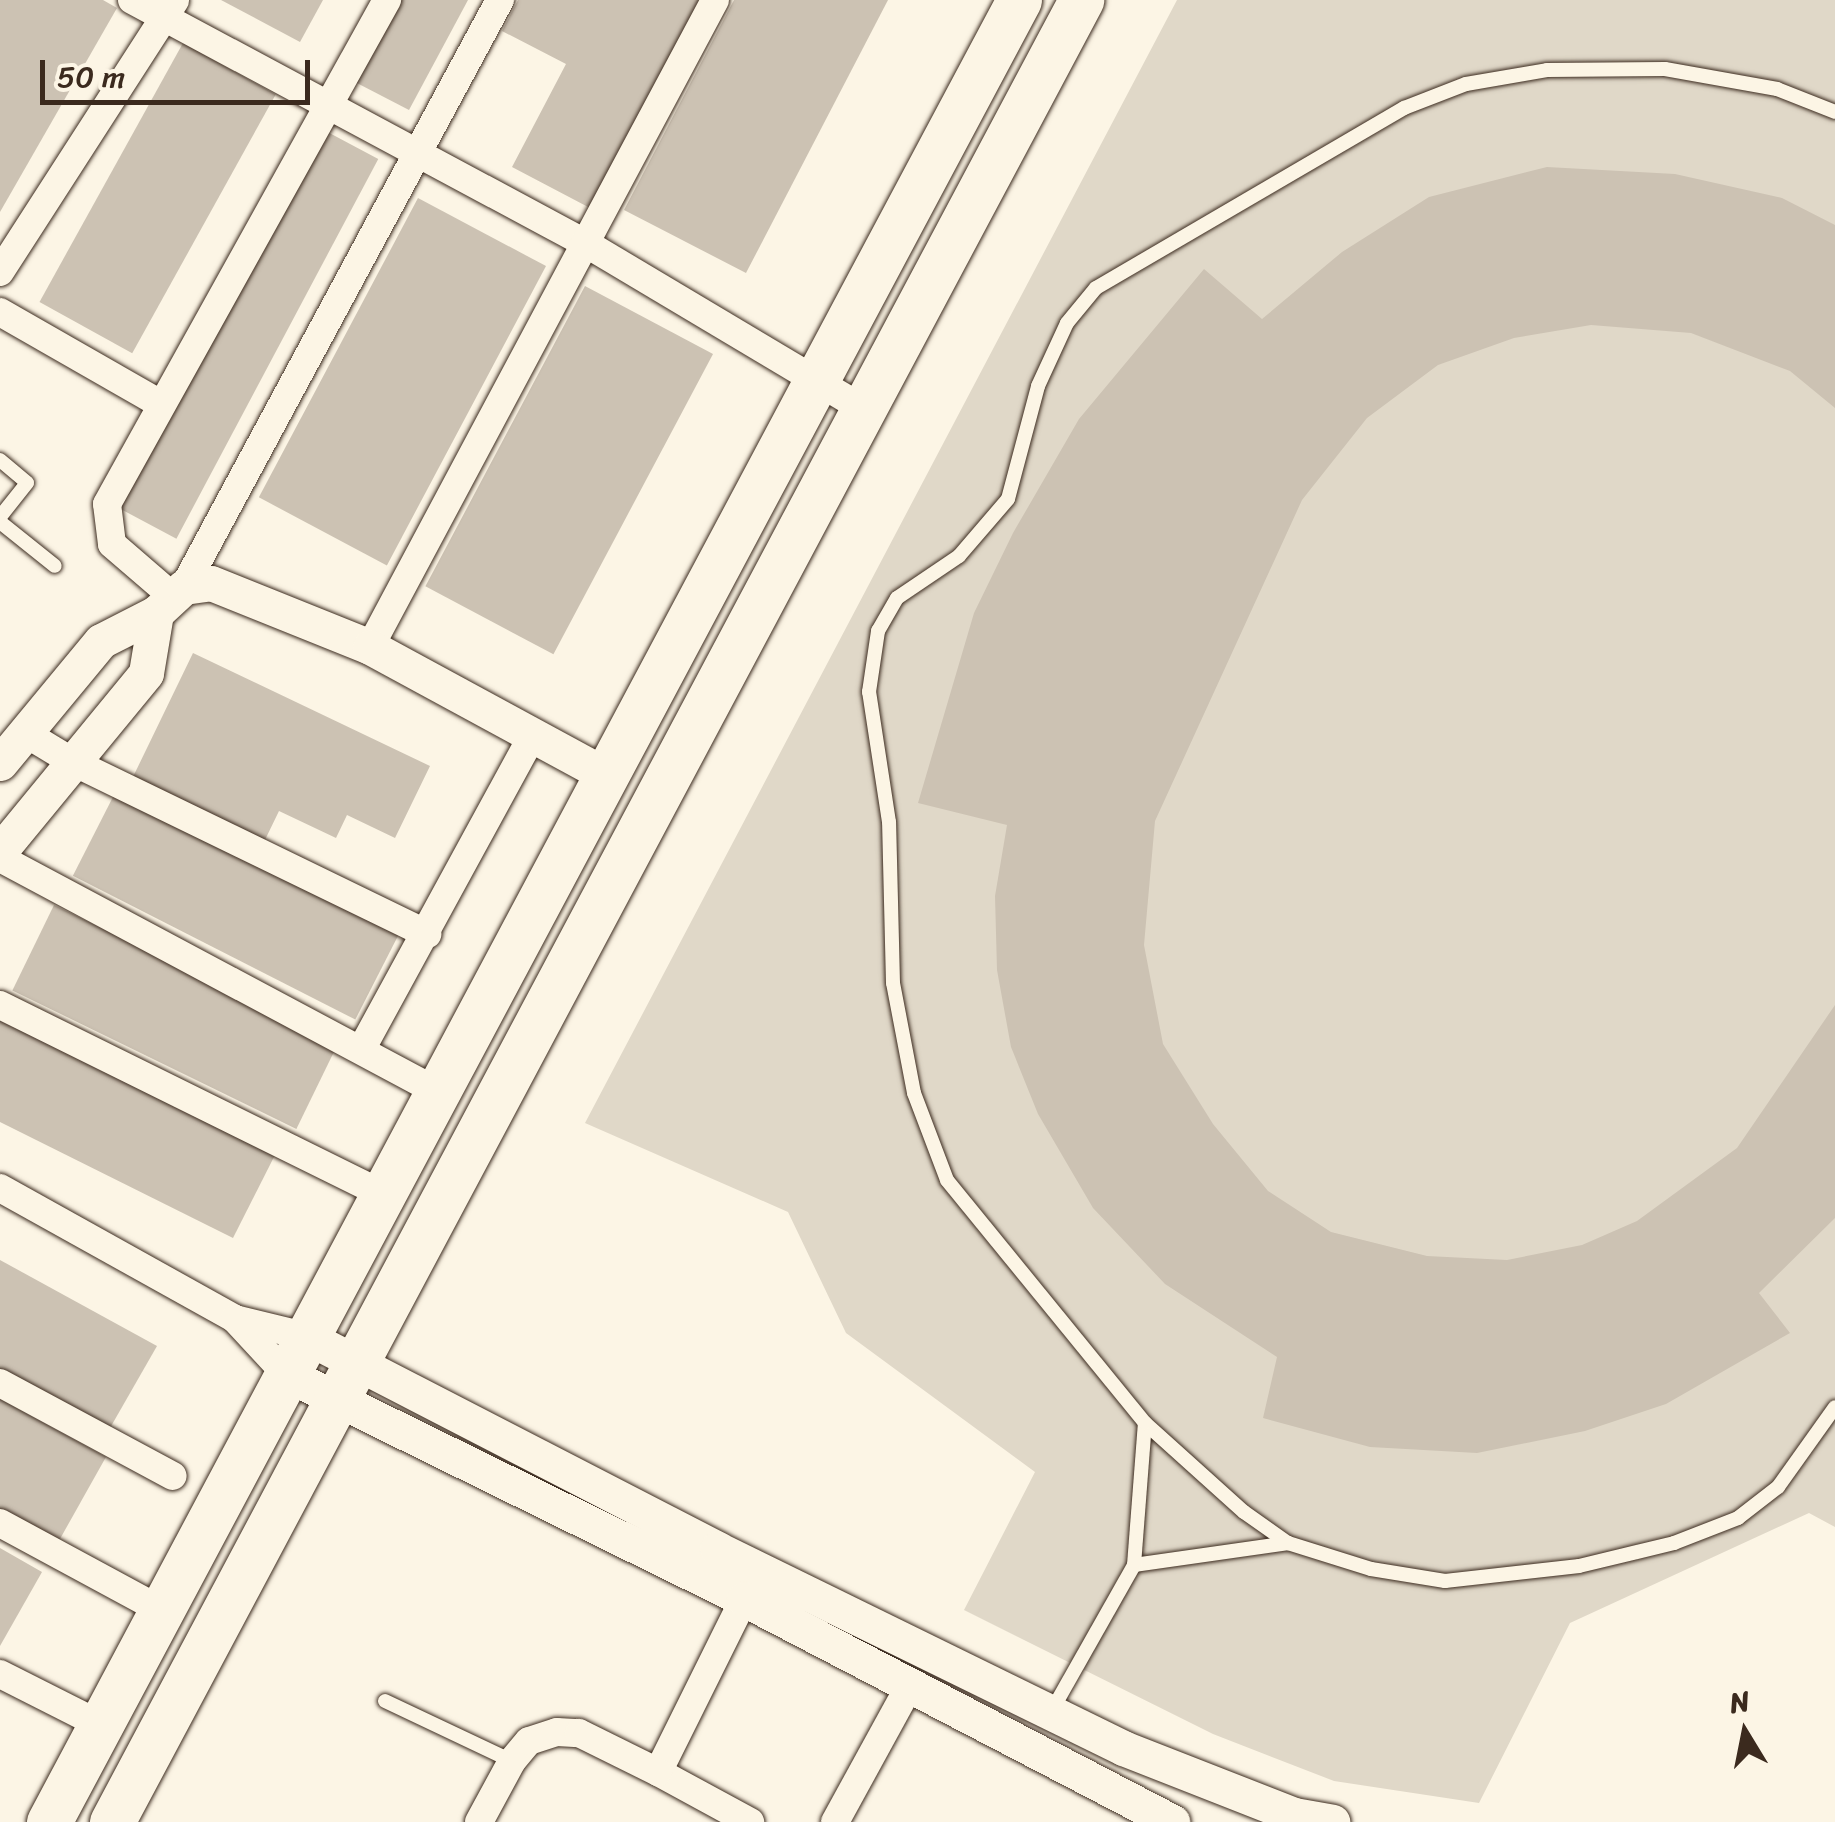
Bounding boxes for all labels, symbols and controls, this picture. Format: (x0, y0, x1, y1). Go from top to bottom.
scale bar (45, 40, 315, 102)
text: 50 m (57, 50, 125, 104)
text: N (1726, 1676, 1754, 1728)
north arrow (1695, 1682, 1795, 1782)

